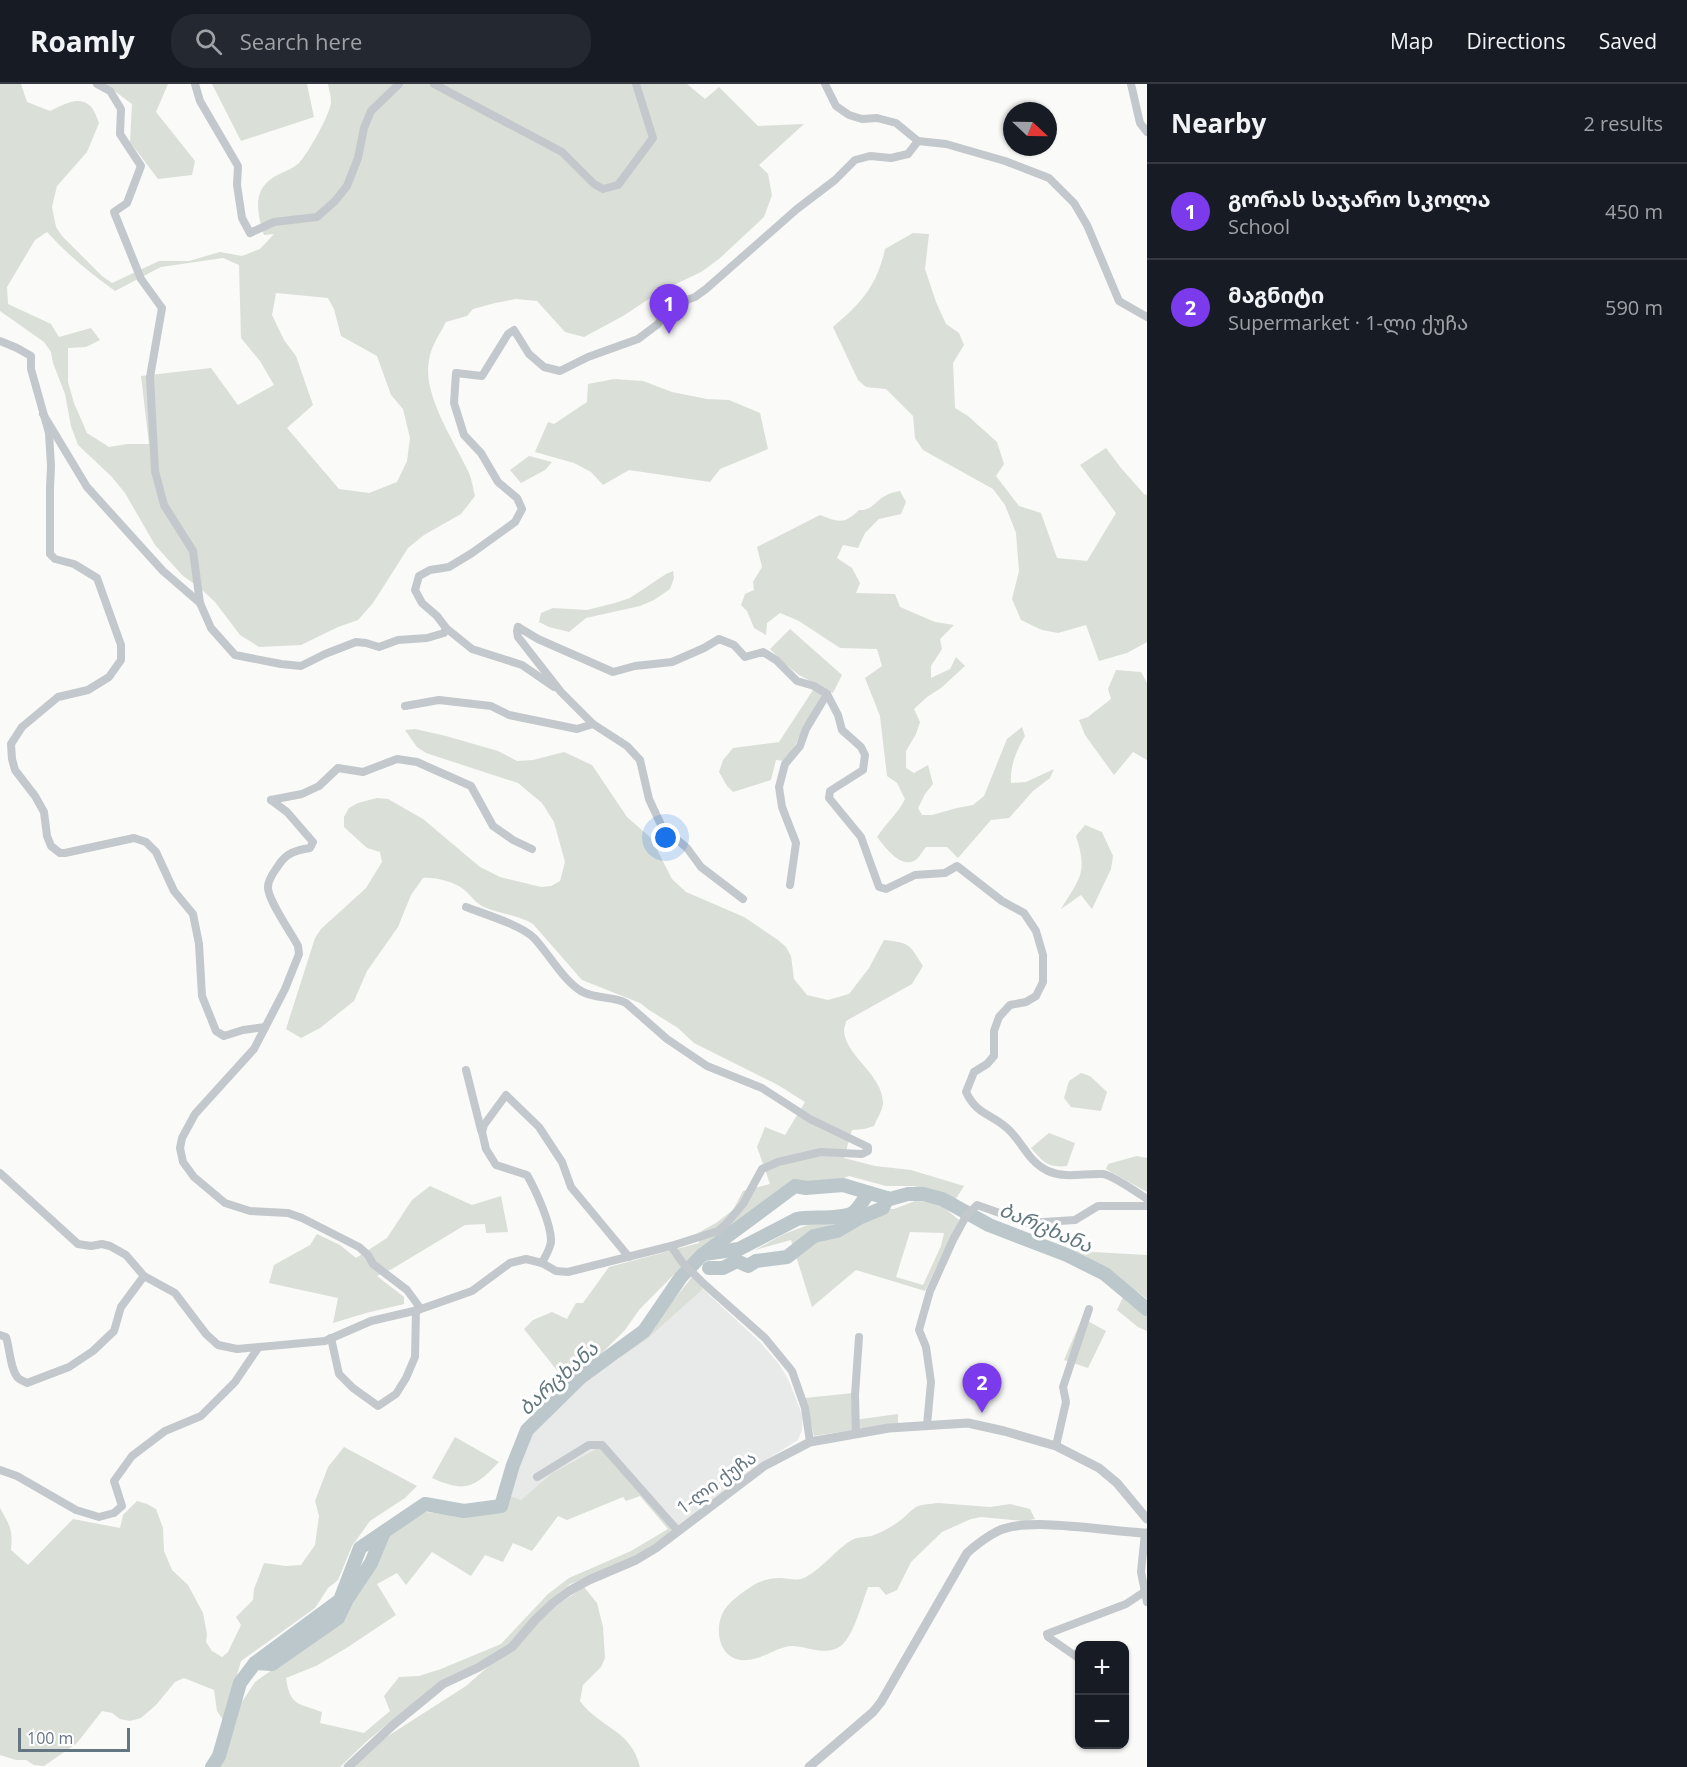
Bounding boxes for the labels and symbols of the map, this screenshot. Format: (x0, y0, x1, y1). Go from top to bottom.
north arrow (1003, 102, 1057, 156)
pin: 1 (650, 284, 688, 334)
your location (651, 823, 680, 852)
water label: ბარცხანა (995, 1195, 1097, 1259)
water label: ბარცხანა (512, 1334, 604, 1421)
pin: 2 (962, 1364, 1002, 1413)
street label: 1-ლი ქუჩა (671, 1445, 761, 1519)
scale bar (18, 1725, 130, 1752)

